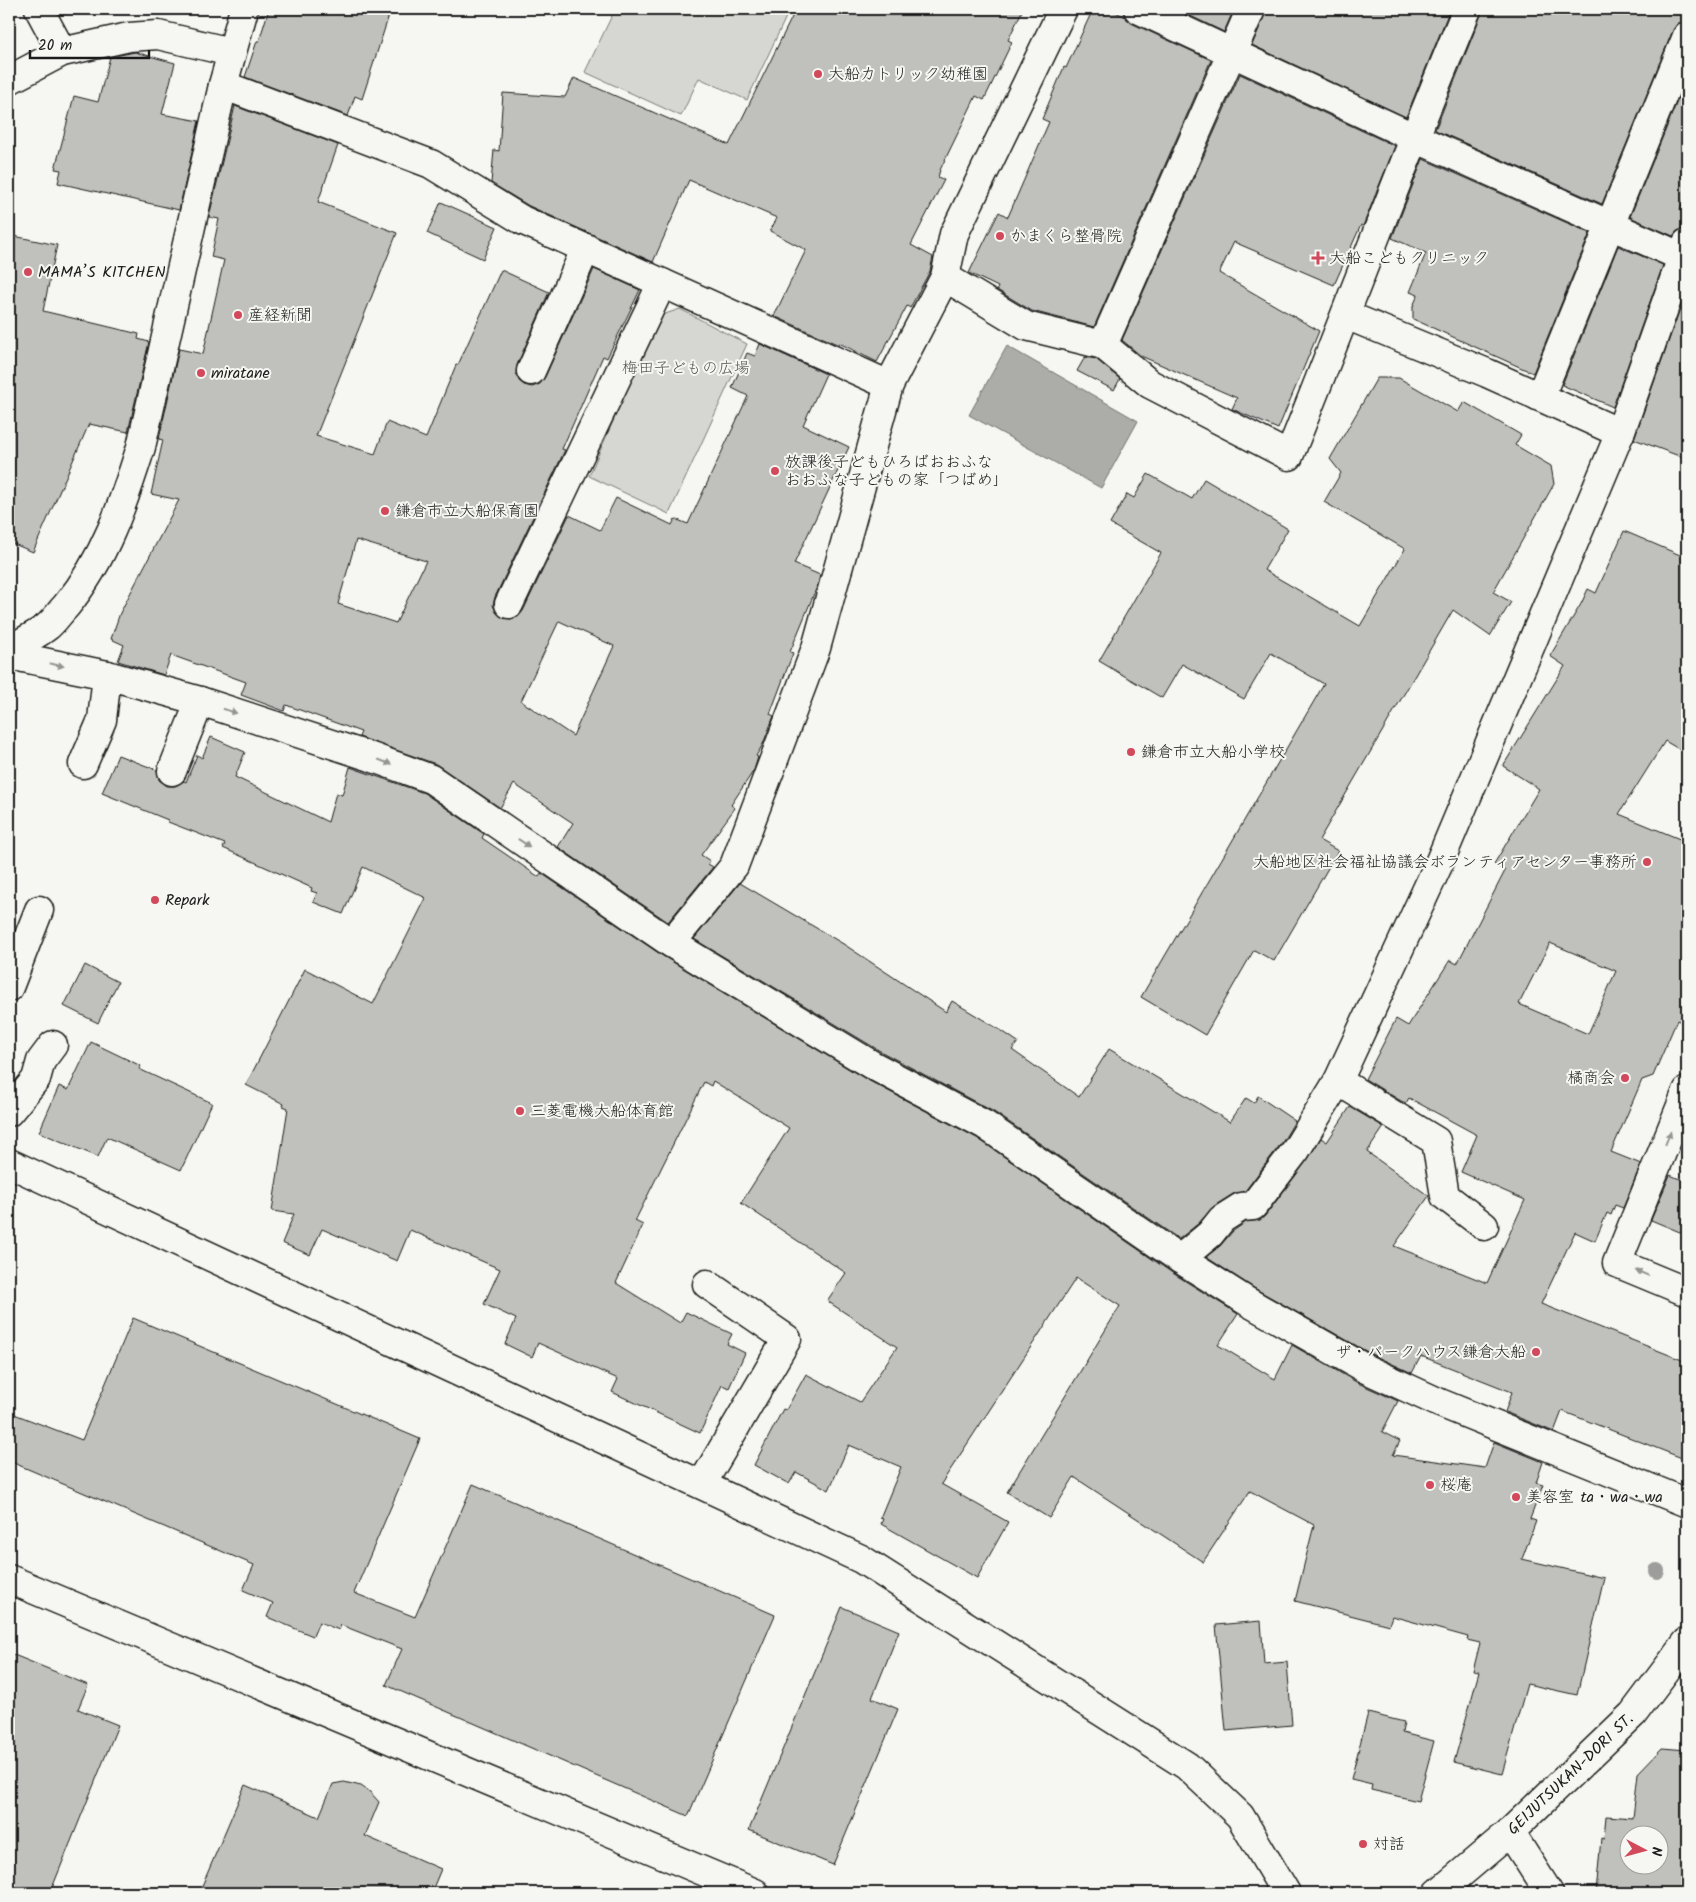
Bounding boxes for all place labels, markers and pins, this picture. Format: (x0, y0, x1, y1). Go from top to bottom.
place label: 大船カトリック幼稚園 (828, 62, 988, 87)
marker: 大船カトリック幼稚園 (812, 68, 824, 80)
place label: かまくら整骨院 (1010, 224, 1122, 249)
marker: かまくら整骨院 (994, 230, 1006, 242)
place label: 大船こどもクリニック (1329, 246, 1489, 271)
marker: 大船こどもクリニック (1311, 251, 1325, 265)
place label: MAMA’S KITCHEN (38, 260, 166, 285)
marker: MAMA’S KITCHEN (22, 266, 34, 278)
place label: 産経新聞 (248, 303, 312, 328)
marker: 産経新聞 (232, 309, 244, 321)
place label: miratane (211, 361, 270, 386)
marker: miratane (195, 367, 207, 379)
place label: 放課後子どもひろばおおふな おおふな子どもの家「つばめ」 (785, 450, 1009, 493)
marker: 放課後子どもひろばおおふな おおふな子どもの家「つばめ」 (769, 465, 781, 477)
place label: 鎌倉市立大船保育園 (395, 499, 539, 524)
marker: 鎌倉市立大船保育園 (379, 505, 391, 517)
place label: 鎌倉市立大船小学校 (1141, 740, 1285, 765)
marker: 鎌倉市立大船小学校 (1125, 746, 1137, 758)
place label: 大船地区社会福祉協議会ボランティアセンター事務所 (1253, 850, 1637, 875)
marker: 大船地区社会福祉協議会ボランティアセンター事務所 (1641, 856, 1653, 868)
place label: Repark (165, 888, 210, 913)
marker: Repark (149, 894, 161, 906)
place label: 橘商会 (1567, 1066, 1615, 1091)
marker: 橘商会 (1619, 1072, 1631, 1084)
place label: 三菱電機大船体育館 (530, 1099, 674, 1124)
marker: 三菱電機大船体育館 (514, 1105, 526, 1117)
place label: ザ・パークハウス鎌倉大船 (1335, 1340, 1526, 1365)
marker: ザ・パークハウス鎌倉大船 (1530, 1346, 1542, 1358)
place label: 桜庵 (1440, 1473, 1472, 1498)
marker: 桜庵 (1424, 1479, 1436, 1491)
place label: 美容室 ta・wa・wa (1526, 1485, 1663, 1510)
marker: 美容室 ta・wa・wa (1510, 1491, 1522, 1503)
place label: 対話 (1373, 1832, 1405, 1857)
marker: 対話 (1357, 1838, 1369, 1850)

